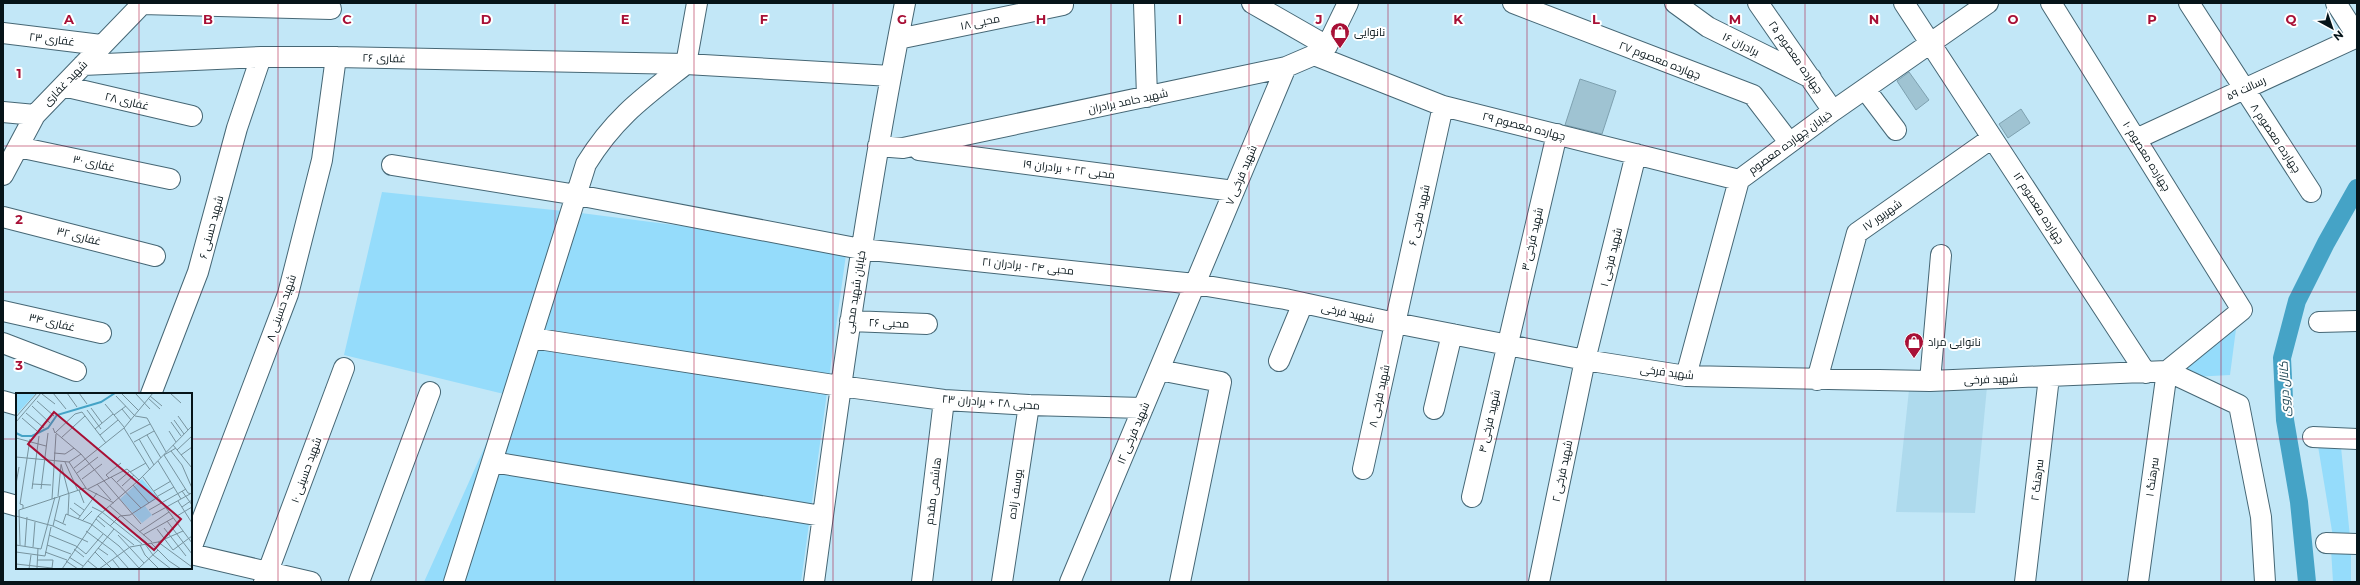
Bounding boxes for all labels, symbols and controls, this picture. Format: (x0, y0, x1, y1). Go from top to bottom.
north arrow (2312, 8, 2352, 48)
text: A (63, 11, 75, 27)
text: B (203, 11, 213, 27)
text: C (342, 11, 352, 27)
text: D (481, 11, 492, 27)
text: E (621, 11, 630, 27)
text: F (760, 11, 768, 27)
text: G (897, 11, 907, 27)
street label: محبی ۱۸ (959, 11, 1001, 33)
text: H (1036, 11, 1046, 27)
text: I (1178, 11, 1182, 27)
text: J (1314, 11, 1323, 27)
text: K (1453, 11, 1463, 27)
text: L (1592, 11, 1600, 27)
text: M (1729, 11, 1741, 27)
text: N (1869, 11, 1879, 27)
text: O (2008, 11, 2019, 27)
text: P (2147, 11, 2157, 27)
text: Q (2286, 11, 2297, 27)
street label: چهارده معصوم ۲۵ (1765, 18, 1826, 97)
shop icon: نانوایی (1329, 21, 1351, 49)
place label: نانوایی (1354, 25, 1385, 39)
text: N (2331, 27, 2346, 44)
street label: غفاری ۲۳ (28, 29, 76, 49)
street label: برادران ۱۶ (1720, 29, 1762, 59)
street label: چهارده معصوم ۲۷ (1617, 38, 1703, 83)
street label: غفاری ۲۶ (362, 51, 406, 65)
street label: شهید غفاری (40, 57, 90, 109)
text: 1 (16, 65, 22, 81)
street label: رسالت ۵۹ (2224, 73, 2268, 103)
street label: شهید حامد برادران (1087, 86, 1169, 116)
street label: غفاری ۲۸ (103, 89, 151, 113)
street label: چهارده معصوم ۸ (2247, 101, 2304, 176)
street label: خیابان چهارده معصوم (1746, 107, 1835, 178)
street label: چهارده معصوم ۲۹ (1481, 109, 1567, 144)
street label: چهارده معصوم ۱۰ (2119, 118, 2174, 194)
street label: شهید فرخی ۷ (1222, 143, 1260, 207)
street label: غفاری ۳۰ (72, 152, 116, 174)
street label: محبی ۲۲ + برادران ۱۹ (1022, 156, 1116, 182)
street label: چهارده معصوم ۱۲ (2010, 169, 2067, 247)
street label: شهید فرخی ۶ (1405, 183, 1433, 247)
street label: شهید حسنی ۶ (196, 194, 226, 260)
street label: ۱۷ شهریور (1860, 196, 1904, 234)
street label: شهید فرخی ۳ (1518, 206, 1546, 272)
text: 2 (15, 211, 23, 227)
street label: غفاری ۳۲ (55, 224, 103, 248)
street label: شهید فرخی ۱ (1597, 226, 1625, 288)
street label: خیابان شهید محبی (842, 249, 868, 335)
street label: محبی ۲۴ - برادران ۲۱ (981, 254, 1075, 278)
street label: شهید حسینی ۸ (263, 273, 299, 343)
street label: شهید فرخی (1320, 300, 1376, 326)
street label: غفاری ۳۴ (27, 310, 77, 334)
street label: محبی ۲۶ (868, 315, 910, 331)
shop icon: نانوایی مراد (1903, 331, 1925, 359)
place label: نانوایی مراد (1928, 335, 1981, 349)
text: 3 (14, 357, 23, 373)
water label: کانال دروی (2276, 361, 2292, 417)
street label: شهید فرخی (1639, 362, 1695, 382)
street label: شهید فرخی ۸ (1366, 363, 1392, 429)
street label: شهید فرخی (1964, 371, 2018, 387)
street label: شهید فرخی ۴ (1475, 388, 1503, 454)
street label: محبی ۲۸ + برادران ۲۳ (942, 392, 1040, 412)
inset map (16, 393, 192, 569)
street label: شهید فرخی ۱۲ (1114, 400, 1152, 466)
street label: شهید حسینی ۱۰ (288, 435, 324, 505)
street label: شهید فرخی ۲ (1549, 439, 1575, 503)
street label: هاشمی مقدم (922, 456, 945, 526)
street label: سرهنگ ۱ (2142, 456, 2162, 498)
street label: سرهنگ ۲ (2027, 458, 2047, 502)
street label: یوسف زاده (1005, 468, 1025, 520)

